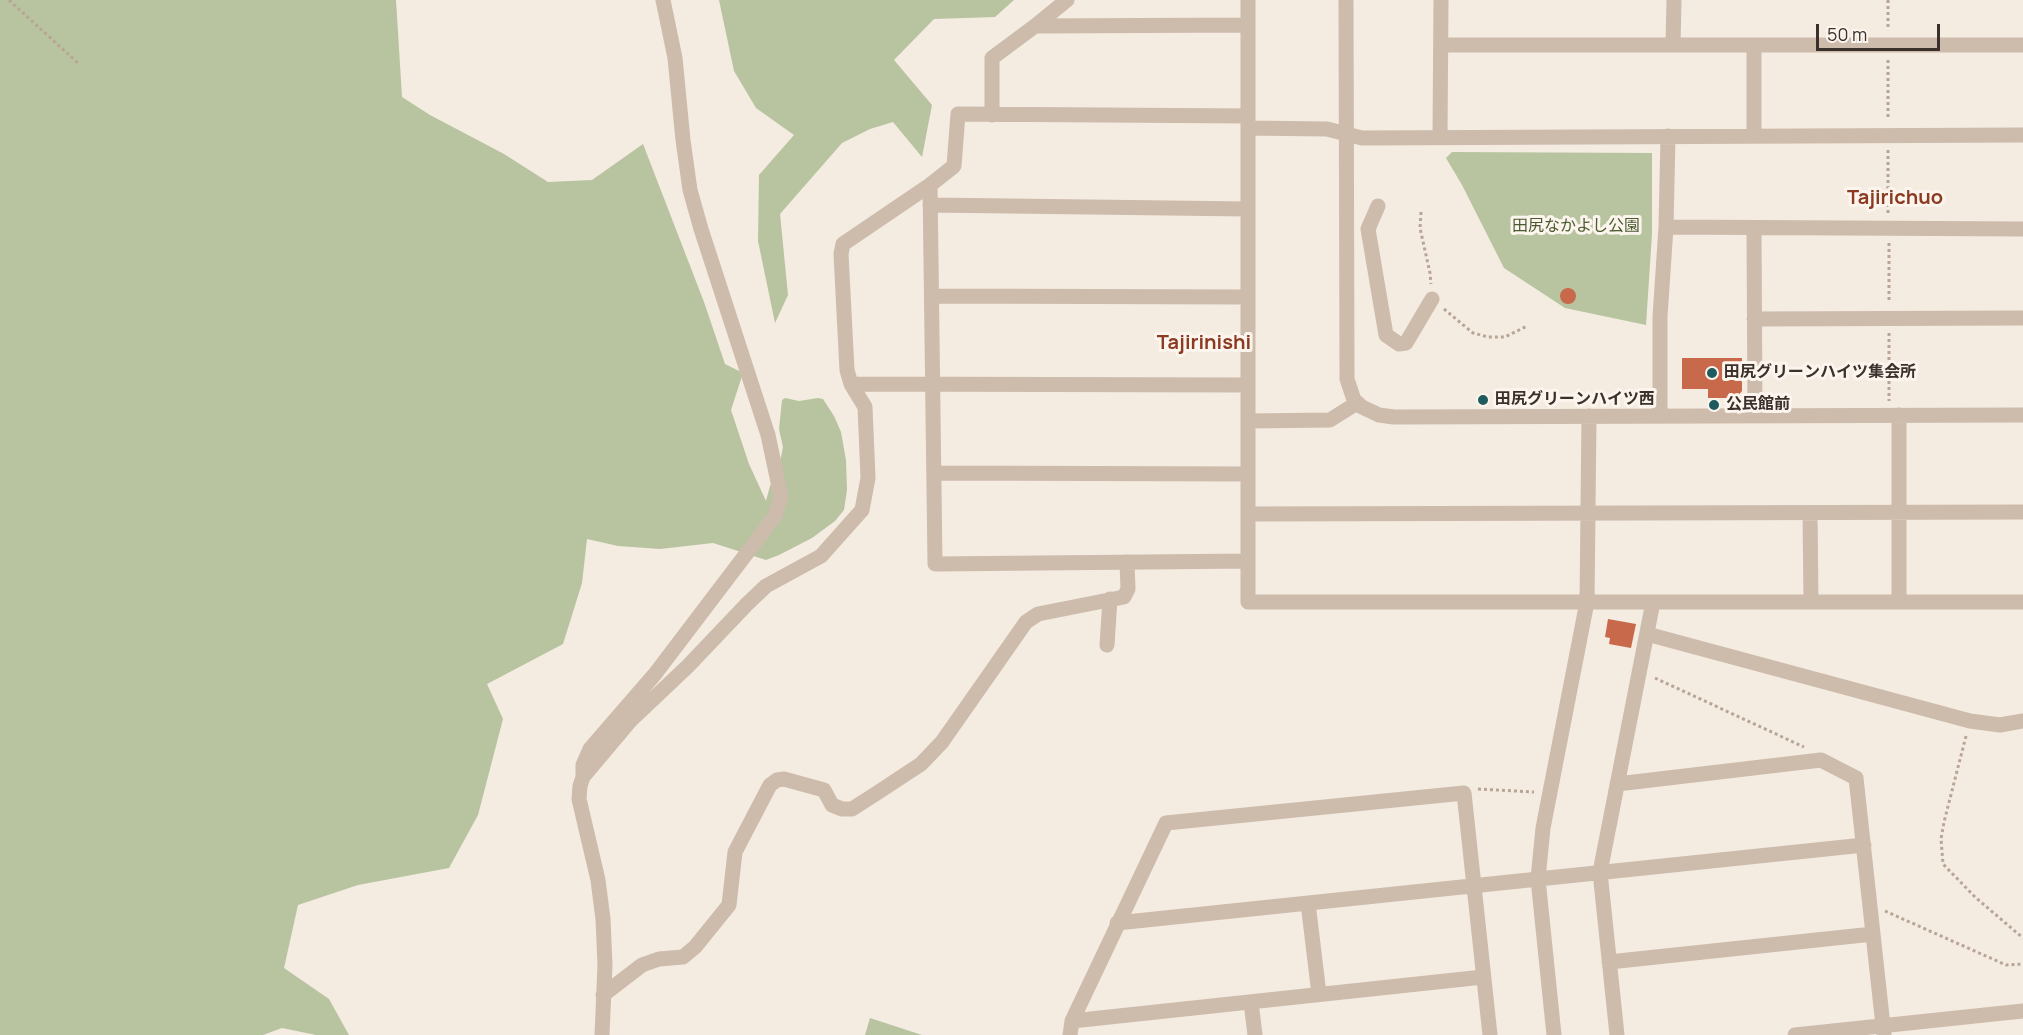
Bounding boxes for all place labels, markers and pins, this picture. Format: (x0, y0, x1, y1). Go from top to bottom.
place label: 田尻グリーンハイツ集会所 (1724, 363, 1916, 383)
marker: 田尻グリーンハイツ集会所 (1705, 366, 1719, 380)
place label: 田尻グリーンハイツ西 (1495, 390, 1655, 410)
marker: 田尻グリーンハイツ西 (1476, 393, 1490, 407)
place label: 公民館前 (1726, 395, 1790, 415)
marker: 公民館前 (1707, 398, 1721, 412)

